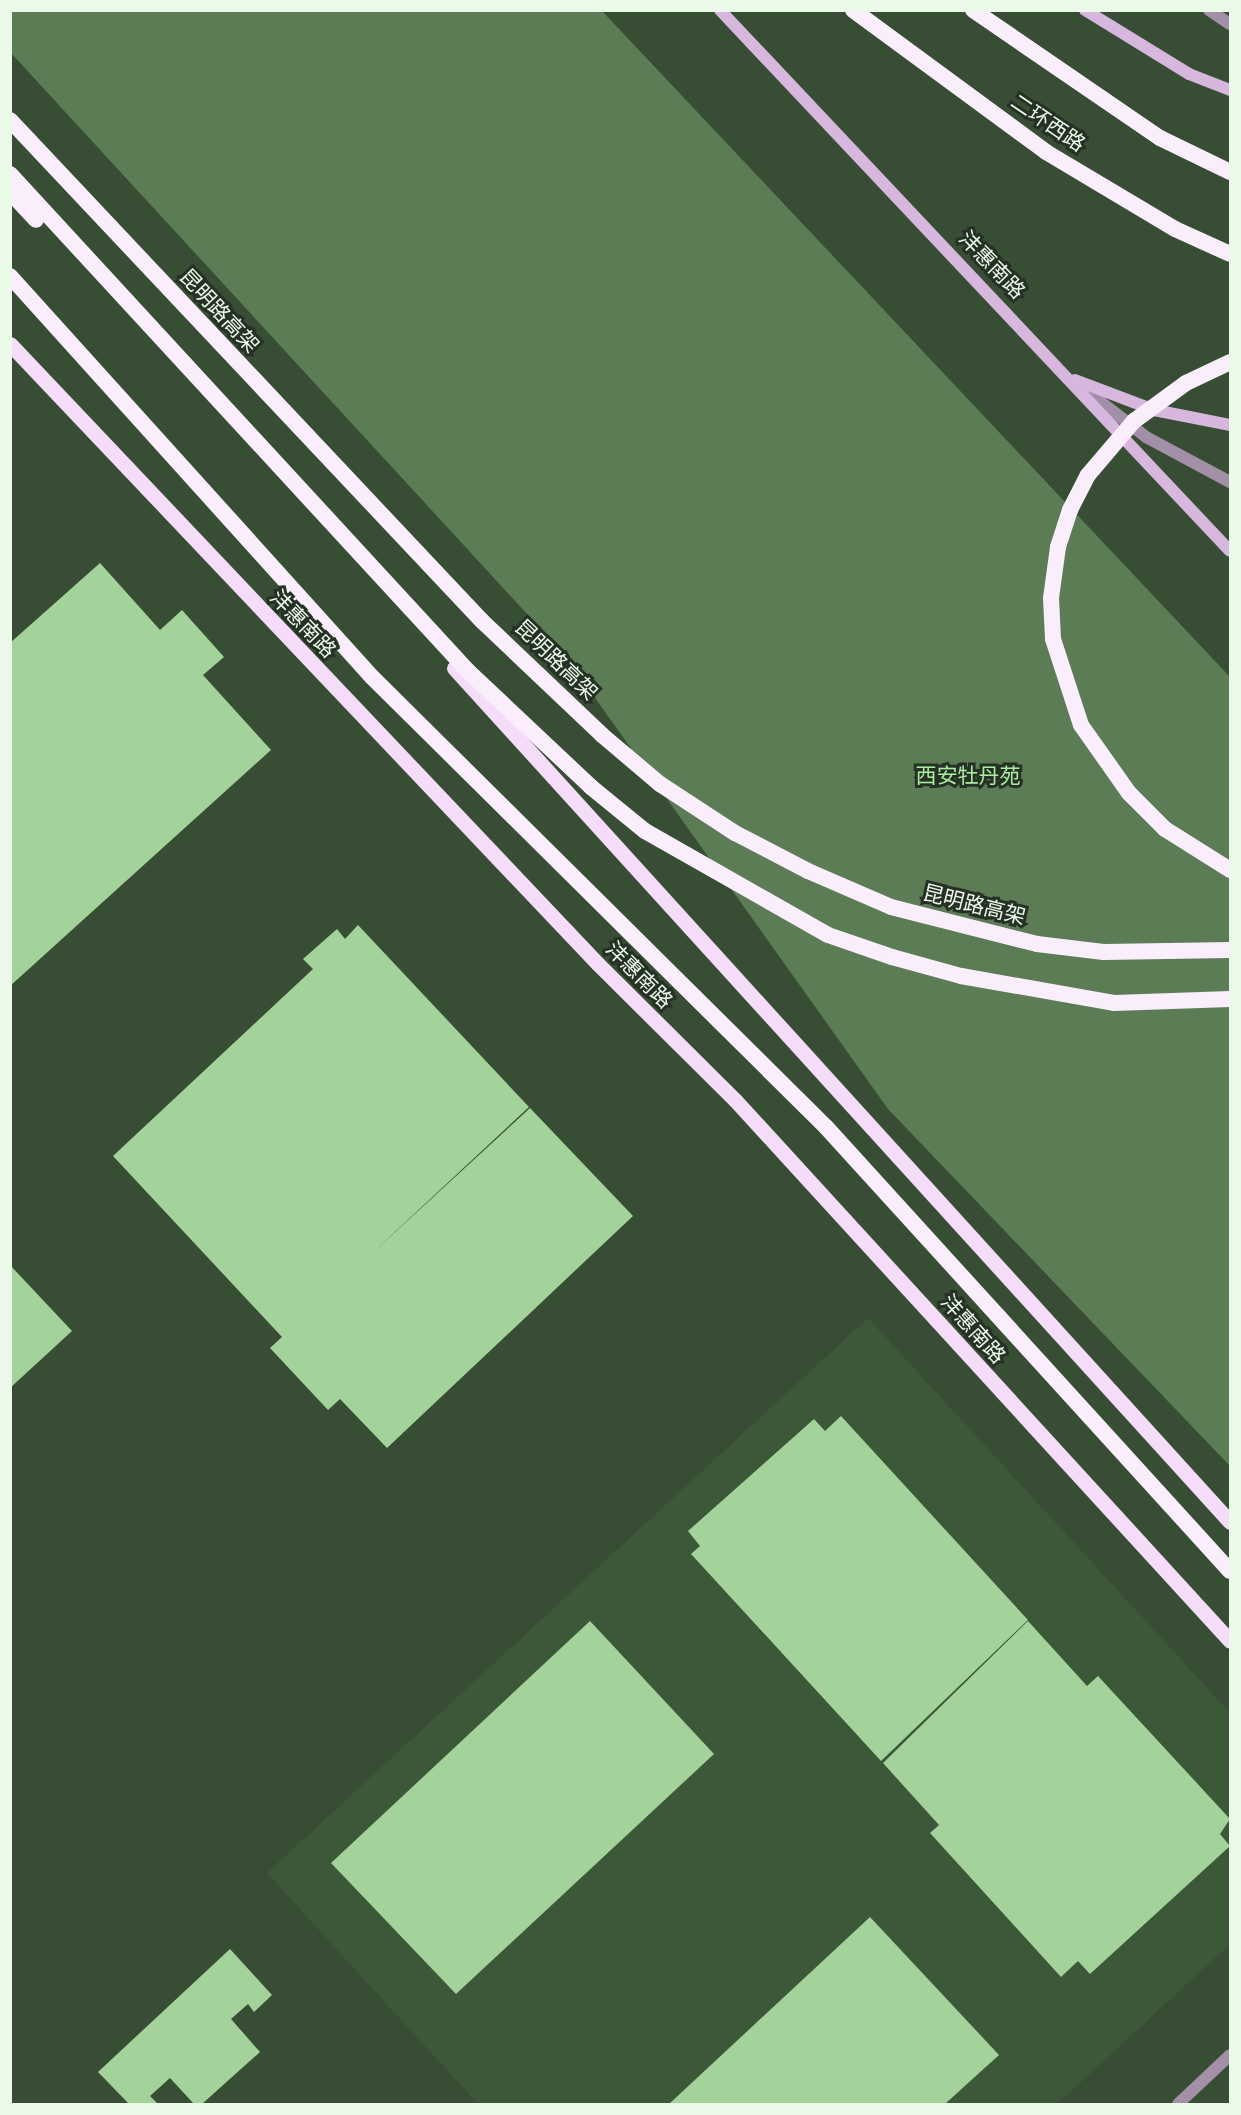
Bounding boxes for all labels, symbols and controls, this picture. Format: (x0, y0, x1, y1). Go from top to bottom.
street label: 二环西路 (1006, 89, 1090, 157)
street label: 沣惠南路 (954, 226, 1030, 304)
street label: 昆明路高架 (174, 264, 264, 358)
street label: 沣惠南路 (265, 585, 341, 663)
street label: 昆明路高架 (509, 614, 603, 706)
park label: 西安牡丹苑 (916, 763, 1020, 789)
street label: 昆明路高架 (920, 880, 1028, 930)
street label: 沣惠南路 (600, 936, 678, 1014)
street label: 沣惠南路 (936, 1289, 1010, 1369)

